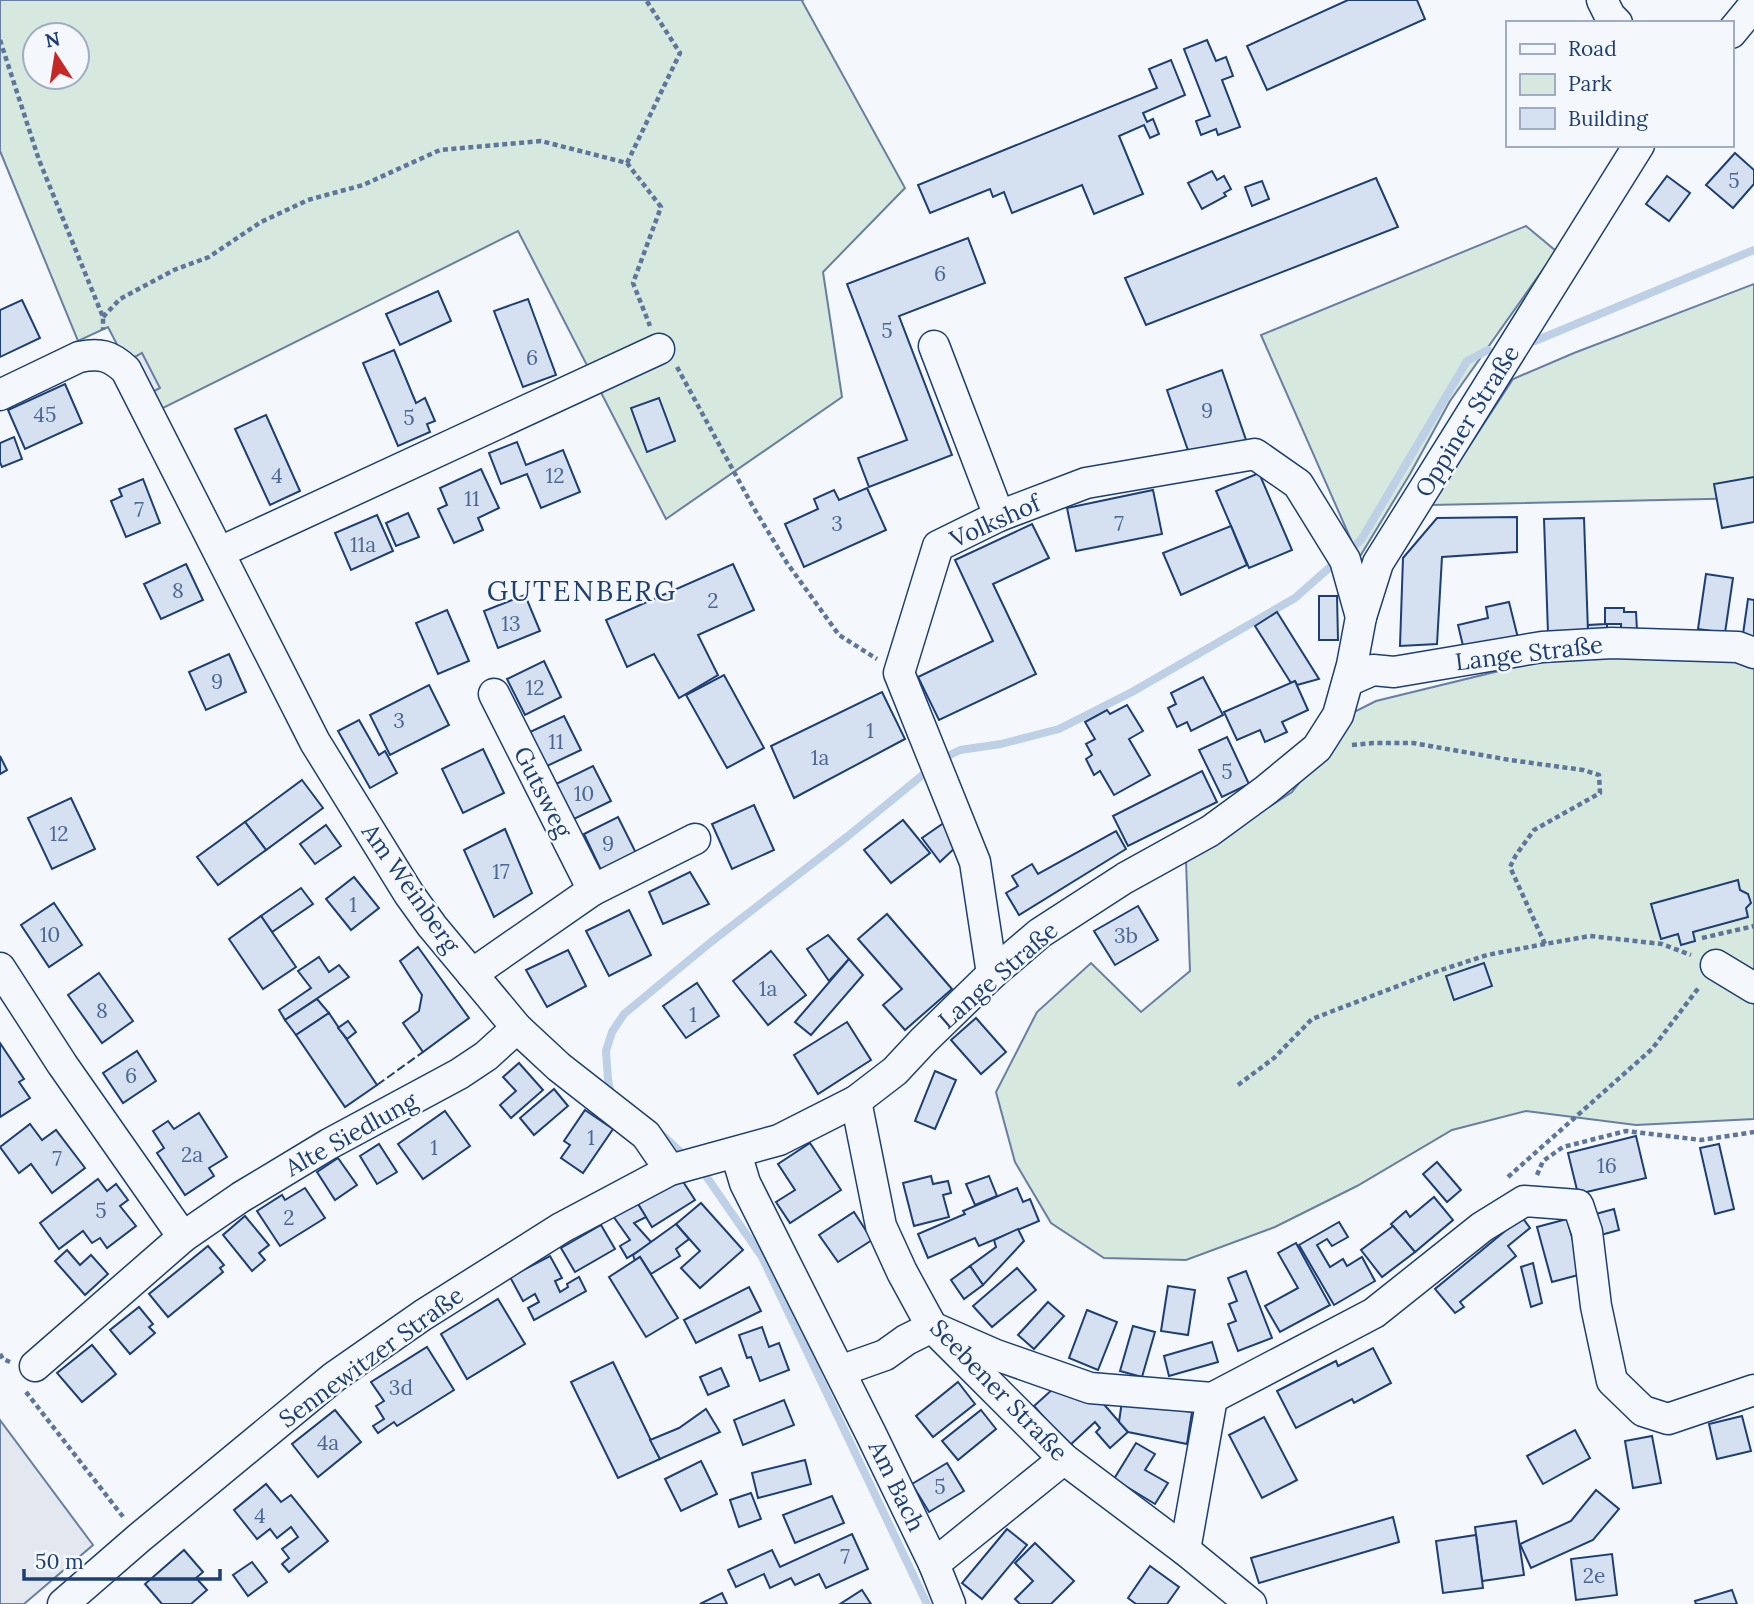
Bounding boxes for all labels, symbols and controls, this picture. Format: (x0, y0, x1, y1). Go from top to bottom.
north arrow (21, 21, 91, 91)
legend (1506, 21, 1733, 147)
text: N (43, 26, 62, 53)
text: Road (1568, 35, 1617, 62)
text: Park (1568, 70, 1612, 97)
text: Building (1568, 105, 1648, 132)
house number: 5 (1728, 167, 1740, 194)
house number: 6 (934, 260, 946, 287)
house number: 5 (881, 317, 893, 344)
street label: Oppiner Straße (1408, 339, 1526, 503)
house number: 6 (526, 344, 538, 371)
house number: 9 (1201, 397, 1213, 424)
house number: 45 (34, 401, 56, 428)
house number: 5 (403, 404, 415, 431)
house number: 4 (271, 462, 283, 489)
house number: 12 (546, 462, 564, 489)
house number: 11 (464, 485, 480, 512)
street label: Volkshof (944, 487, 1047, 555)
house number: 7 (134, 496, 144, 523)
house number: 3 (831, 510, 843, 537)
house number: 7 (1114, 510, 1124, 537)
house number: 11a (350, 531, 376, 558)
district label: GUTENBERG (487, 573, 677, 609)
house number: 8 (172, 577, 184, 604)
house number: 2 (707, 587, 719, 614)
house number: 13 (501, 610, 521, 637)
street label: Lange Straße (1453, 629, 1605, 677)
house number: 9 (211, 668, 223, 695)
house number: 12 (526, 674, 544, 701)
house number: 3 (393, 707, 405, 734)
house number: 1 (866, 717, 874, 744)
house number: 11 (548, 728, 564, 755)
street label: Gutsweg (507, 741, 579, 843)
house number: 1a (811, 744, 829, 771)
house number: 5 (1221, 758, 1233, 785)
house number: 10 (574, 780, 594, 807)
street label: Am Weinberg (355, 817, 467, 959)
house number: 12 (50, 820, 68, 847)
house number: 9 (602, 830, 614, 857)
house number: 17 (492, 858, 510, 885)
house number: 1 (349, 891, 357, 918)
street label: Lange Straße (932, 915, 1064, 1035)
house number: 10 (40, 921, 60, 948)
house number: 3b (1114, 922, 1138, 949)
house number: 1a (759, 975, 777, 1002)
house number: 8 (96, 997, 108, 1024)
house number: 1 (689, 1001, 697, 1028)
house number: 6 (125, 1062, 137, 1089)
street label: Alte Siedlung (279, 1085, 423, 1184)
house number: 1 (587, 1124, 595, 1151)
house number: 1 (430, 1134, 438, 1161)
house number: 2a (181, 1141, 203, 1168)
house number: 7 (52, 1145, 62, 1172)
house number: 16 (1597, 1152, 1617, 1179)
house number: 5 (95, 1197, 107, 1224)
house number: 2 (283, 1204, 295, 1231)
street label: Sennewitzer Straße (273, 1280, 469, 1434)
street label: Seebener Straße (923, 1313, 1075, 1467)
house number: 3d (389, 1374, 413, 1401)
house number: 4a (317, 1429, 339, 1456)
street label: Am Bach (861, 1435, 932, 1536)
house number: 5 (934, 1473, 946, 1500)
house number: 4 (254, 1502, 266, 1529)
scale bar (24, 1538, 220, 1582)
house number: 7 (840, 1543, 850, 1570)
text: 50 m (35, 1548, 84, 1575)
house number: 2e (1583, 1562, 1605, 1589)

